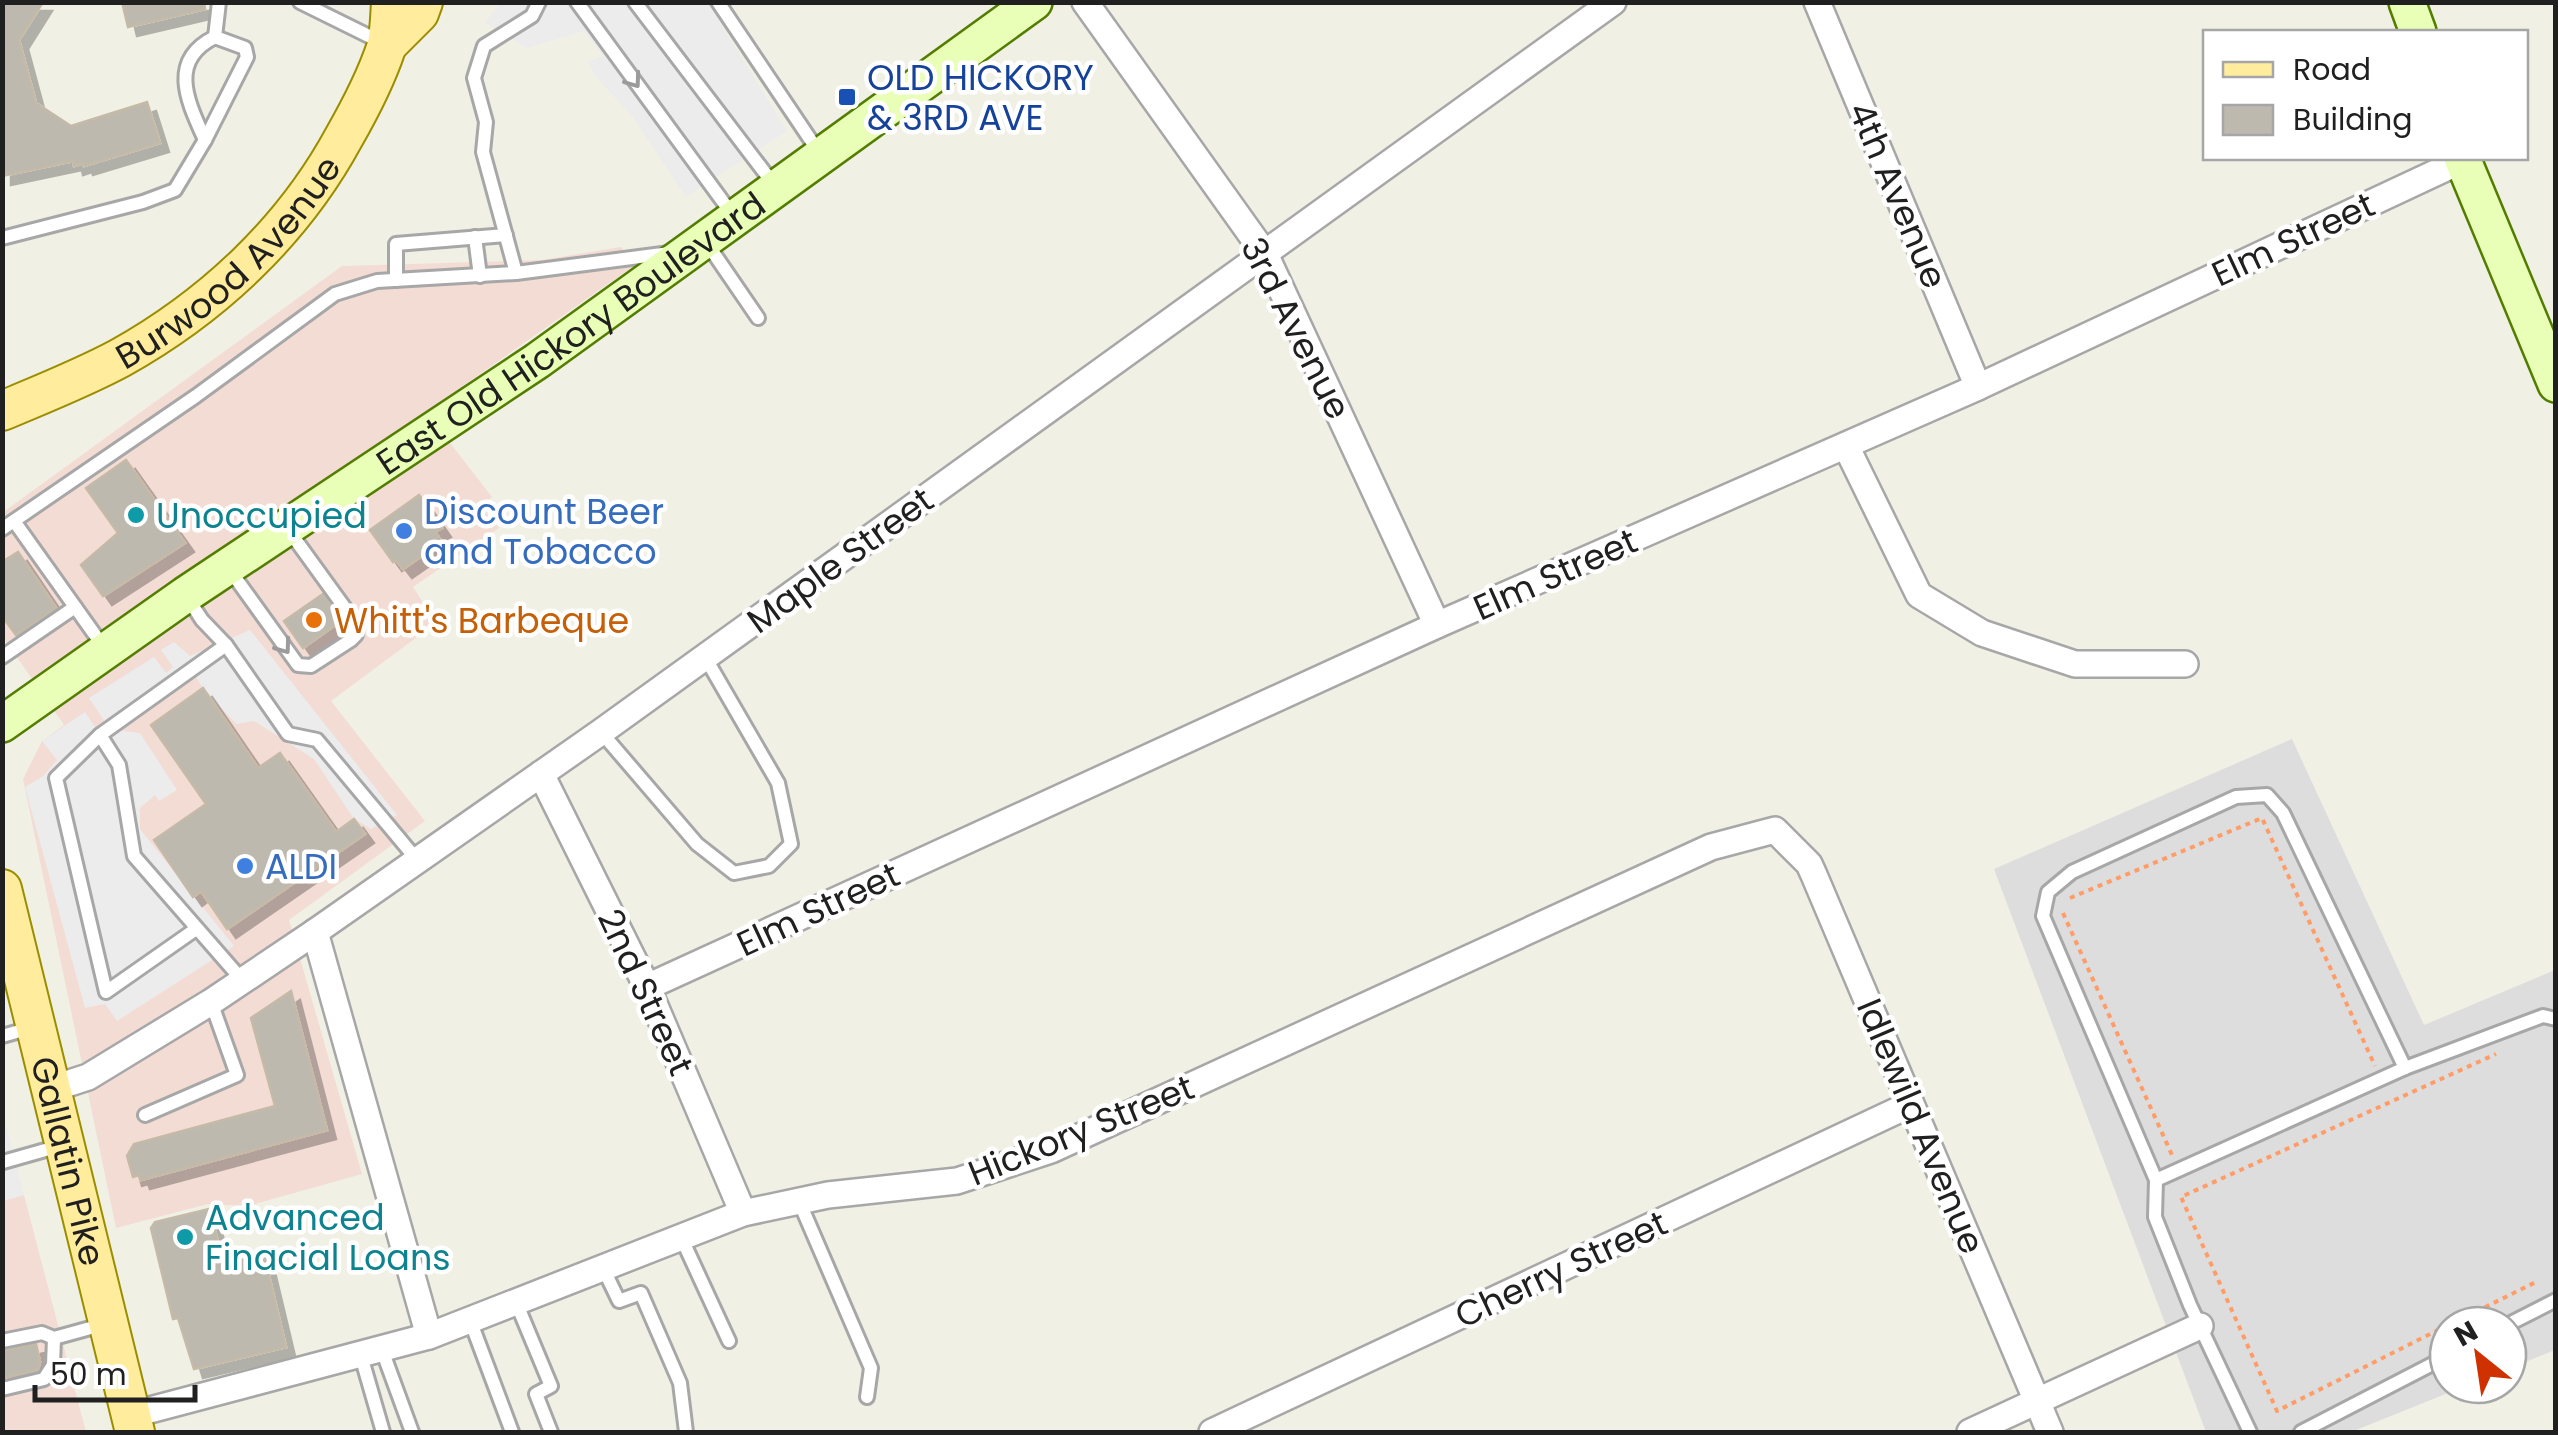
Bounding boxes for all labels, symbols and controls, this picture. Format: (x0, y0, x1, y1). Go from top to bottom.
legend (2203, 30, 2528, 160)
text: Road (2293, 48, 2371, 91)
place label: OLD HICKORY & 3RD AVE (867, 53, 1094, 142)
one-way arrow (623, 70, 640, 88)
marker: OLD HICKORY & 3RD AVE (836, 86, 858, 108)
street label: 4th Avenue (1837, 94, 1959, 296)
text: Building (2293, 98, 2413, 141)
street label: Burwood Avenue (106, 146, 352, 380)
street label: East Old Hickory Boulevard (366, 180, 775, 486)
street label: Elm Street (2204, 180, 2382, 298)
street label: 3rd Avenue (1229, 229, 1363, 427)
street label: Maple Street (737, 476, 943, 644)
place label: Discount Beer and Tobacco (424, 487, 664, 576)
place label: Unoccupied (156, 491, 367, 540)
marker: Unoccupied (125, 504, 147, 526)
street label: Elm Street (1465, 516, 1645, 632)
marker: Discount Beer and Tobacco (393, 520, 415, 542)
place label: Whitt's Barbeque (334, 596, 629, 645)
marker: Whitt's Barbeque (303, 609, 325, 631)
one-way arrow (272, 635, 290, 654)
place label: ALDI (265, 842, 337, 891)
street label: Elm Street (729, 850, 907, 968)
marker: ALDI (234, 855, 256, 877)
street label: 2nd Street (586, 901, 706, 1083)
street label: Idlewild Avenue (1845, 991, 1997, 1261)
street label: Gallatin Pike (19, 1051, 118, 1271)
street label: Hickory Street (961, 1063, 1201, 1197)
place label: Advanced Finacial Loans (205, 1193, 451, 1282)
street label: Cherry Street (1447, 1198, 1675, 1340)
marker: Advanced Finacial Loans (174, 1226, 196, 1248)
north arrow (2428, 1305, 2528, 1405)
text: N (2447, 1312, 2485, 1356)
scale bar (35, 1340, 195, 1402)
text: 50 m (50, 1353, 127, 1396)

